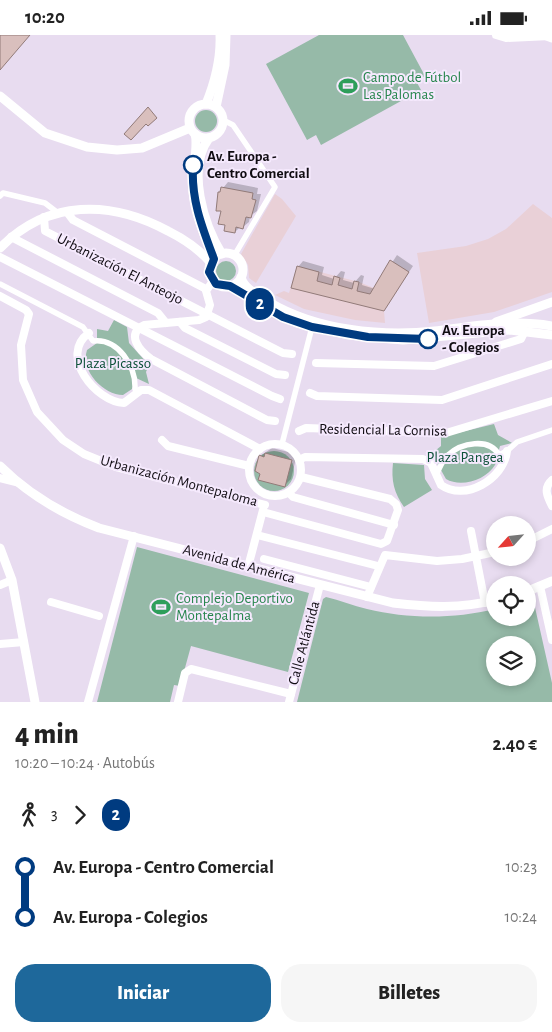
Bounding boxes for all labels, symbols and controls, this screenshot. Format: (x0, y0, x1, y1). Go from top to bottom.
text: 10:20 (25, 8, 65, 27)
place label: Campo de Fútbol Las Palomas (363, 70, 461, 102)
sports icon: Campo de Fútbol Las Palomas (337, 75, 359, 97)
place label: Av. Europa - Centro Comercial (207, 149, 310, 181)
marker: Av. Europa - Centro Comercial (183, 155, 203, 175)
street label: Urbanización El Anteojo (54, 231, 186, 307)
line badge: 2 (244, 288, 276, 320)
text: 2 (256, 295, 264, 313)
place label: Av. Europa - Colegios (442, 323, 505, 355)
marker: Av. Europa - Colegios (418, 329, 438, 349)
park label: Plaza Picasso (75, 356, 151, 371)
street label: Residencial La Cornisa (319, 421, 447, 439)
park label: Plaza Pangea (426, 450, 504, 465)
street label: Urbanización Montepaloma (99, 453, 259, 509)
north arrow (486, 516, 536, 566)
map controls (486, 516, 536, 686)
street label: Avenida de América (181, 542, 297, 586)
button: locate (486, 576, 536, 626)
place label: Complejo Deportivo Montepalma (176, 591, 293, 623)
sports icon: Complejo Deportivo Montepalma (150, 596, 172, 618)
street label: Calle Atlántida (286, 599, 322, 686)
button: layers (486, 636, 536, 686)
text: 4 min (15, 721, 79, 749)
text: 2.40 € (493, 735, 537, 754)
text: 10:20 – 10:24 · Autobús (15, 755, 155, 771)
icon: walk (15, 801, 43, 829)
icon: forward (66, 801, 94, 829)
text: 3 (51, 806, 58, 822)
text: 2 (112, 806, 120, 824)
text: Av. Europa - Centro Comercial (53, 858, 274, 877)
text: 10:23 (506, 859, 537, 875)
text: Av. Europa - Colegios (53, 908, 208, 927)
text: 10:24 (504, 909, 537, 925)
button: Iniciar (15, 964, 271, 1022)
button: Billetes (281, 964, 537, 1022)

